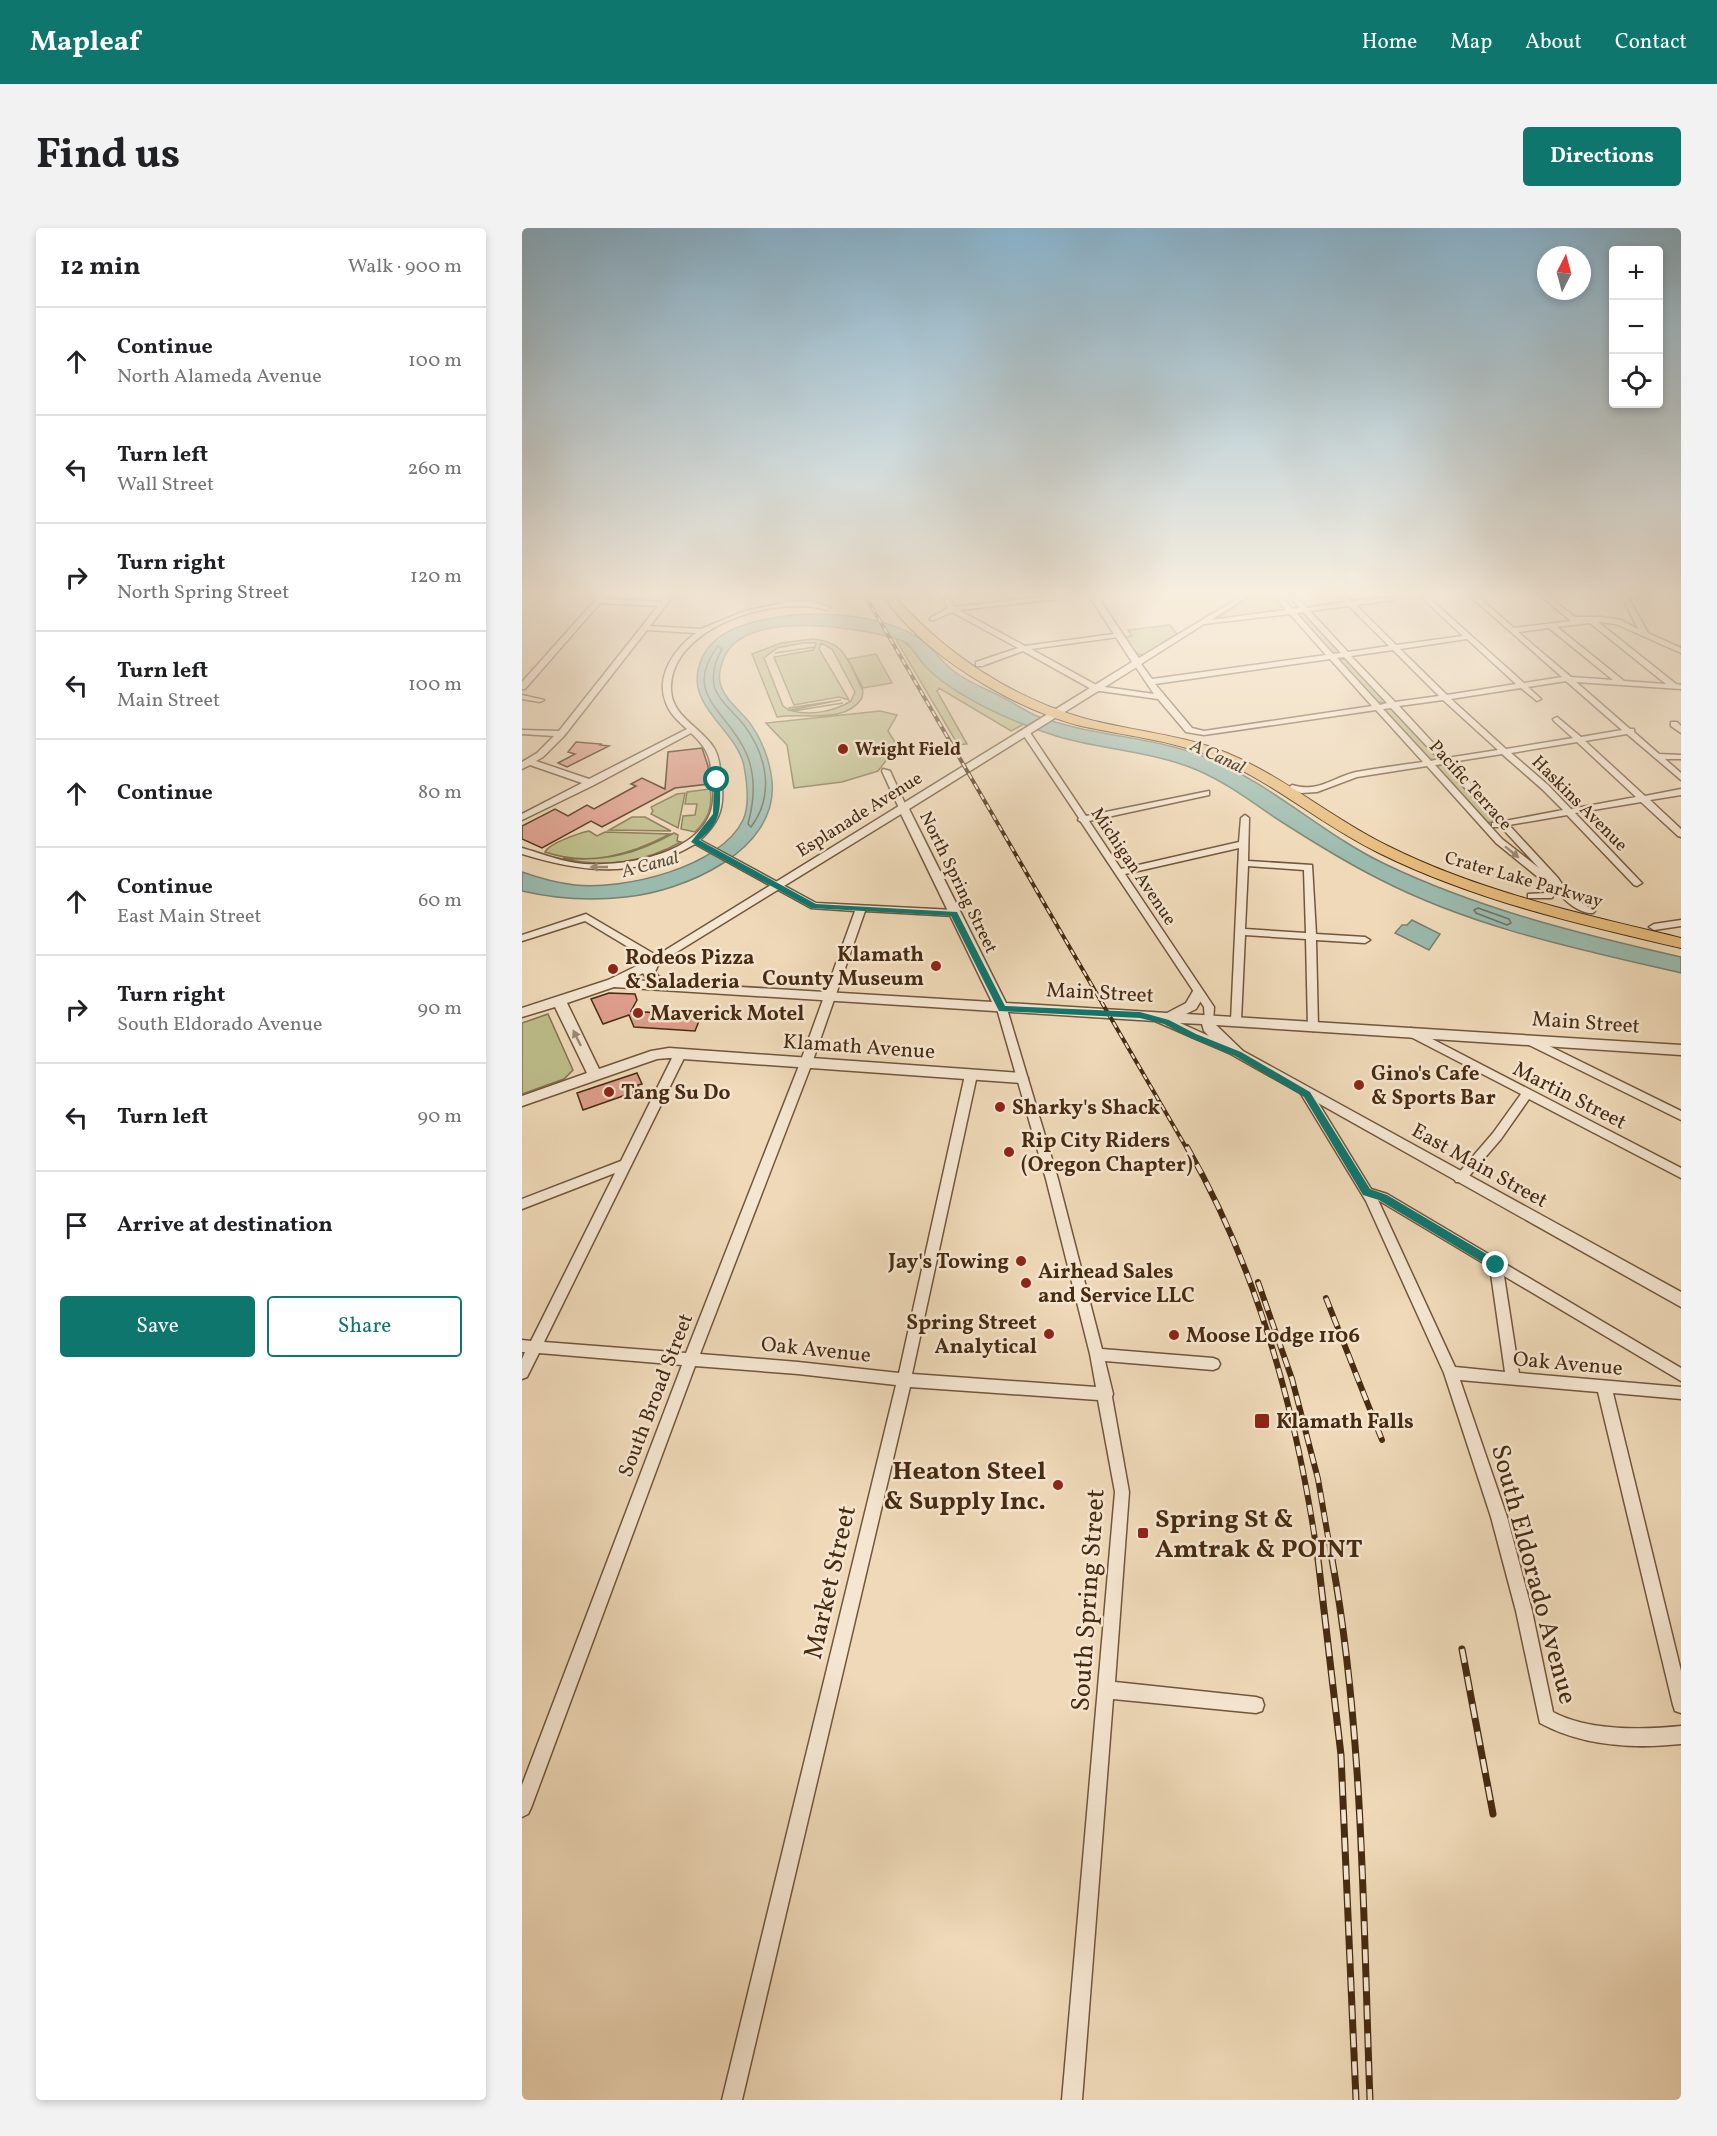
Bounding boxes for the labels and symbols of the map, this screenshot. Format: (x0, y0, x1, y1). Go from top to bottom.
north arrow (1537, 246, 1591, 300)
water label: A Canal (1185, 733, 1249, 781)
street label: Pacific Terrace (1423, 735, 1517, 837)
place label: Wright Field (855, 738, 961, 763)
marker: Wright Field (836, 742, 850, 756)
street label: Haskins Avenue (1525, 751, 1632, 858)
route start (703, 766, 729, 792)
street label: Esplanade Avenue (792, 767, 927, 864)
street label: Michigan Avenue (1084, 803, 1182, 931)
street label: North Spring Street (912, 807, 1003, 958)
one-way arrow (1504, 845, 1520, 858)
water label: A Canal (618, 846, 682, 885)
street label: Crater Lake Parkway (1442, 846, 1606, 915)
one-way arrow (589, 862, 608, 872)
place label: Klamath County Museum (762, 941, 924, 994)
place label: Rodeos Pizza & Saladeria (625, 944, 755, 997)
marker: Klamath County Museum (929, 959, 943, 973)
marker: Rodeos Pizza & Saladeria (606, 962, 620, 976)
street label: Main Street (1045, 976, 1155, 1011)
place label: Maverick Motel (650, 1000, 804, 1029)
street label: Main Street (1531, 1005, 1641, 1042)
marker: Maverick Motel (631, 1006, 645, 1020)
street label: Klamath Avenue (782, 1028, 936, 1067)
one-way arrow (572, 1029, 582, 1047)
street label: Martin Street (1507, 1055, 1631, 1137)
place label: Gino's Cafe & Sports Bar (1371, 1060, 1496, 1113)
marker: Gino's Cafe & Sports Bar (1352, 1078, 1366, 1092)
place label: Tang Su Do (621, 1079, 730, 1108)
marker: Tang Su Do (602, 1085, 616, 1099)
place label: Sharky's Shack (1012, 1094, 1160, 1123)
marker: Sharky's Shack (993, 1100, 1007, 1114)
street label: East Main Street (1406, 1117, 1553, 1216)
place label: Rip City Riders (Oregon Chapter) (1021, 1127, 1193, 1180)
marker: Rip City Riders (Oregon Chapter) (1002, 1145, 1016, 1159)
place label: Jay's Towing (887, 1248, 1009, 1277)
route end (1482, 1251, 1508, 1277)
marker: Jay's Towing (1014, 1254, 1028, 1268)
place label: Airhead Sales and Service LLC (1038, 1258, 1195, 1311)
marker: Airhead Sales and Service LLC (1019, 1276, 1033, 1290)
street label: South Broad Street (612, 1309, 701, 1482)
place label: Spring Street Analytical (906, 1309, 1037, 1362)
place label: Moose Lodge 1106 (1186, 1322, 1360, 1351)
marker: Spring Street Analytical (1042, 1327, 1056, 1341)
marker: Moose Lodge 1106 (1167, 1328, 1181, 1342)
street label: Oak Avenue (760, 1330, 872, 1371)
street label: Oak Avenue (1512, 1345, 1624, 1384)
place label: Klamath Falls (1276, 1408, 1414, 1437)
marker: Klamath Falls (1253, 1412, 1271, 1430)
street label: South Eldorado Avenue (1481, 1441, 1585, 1708)
place label: Heaton Steel & Supply Inc. (883, 1454, 1046, 1520)
marker: Heaton Steel & Supply Inc. (1051, 1478, 1065, 1492)
street label: South Spring Street (1063, 1488, 1115, 1713)
street label: Market Street (796, 1502, 866, 1663)
place label: Spring St & Amtrak & POINT (1155, 1502, 1363, 1568)
marker: Spring St & Amtrak & POINT (1136, 1526, 1150, 1540)

